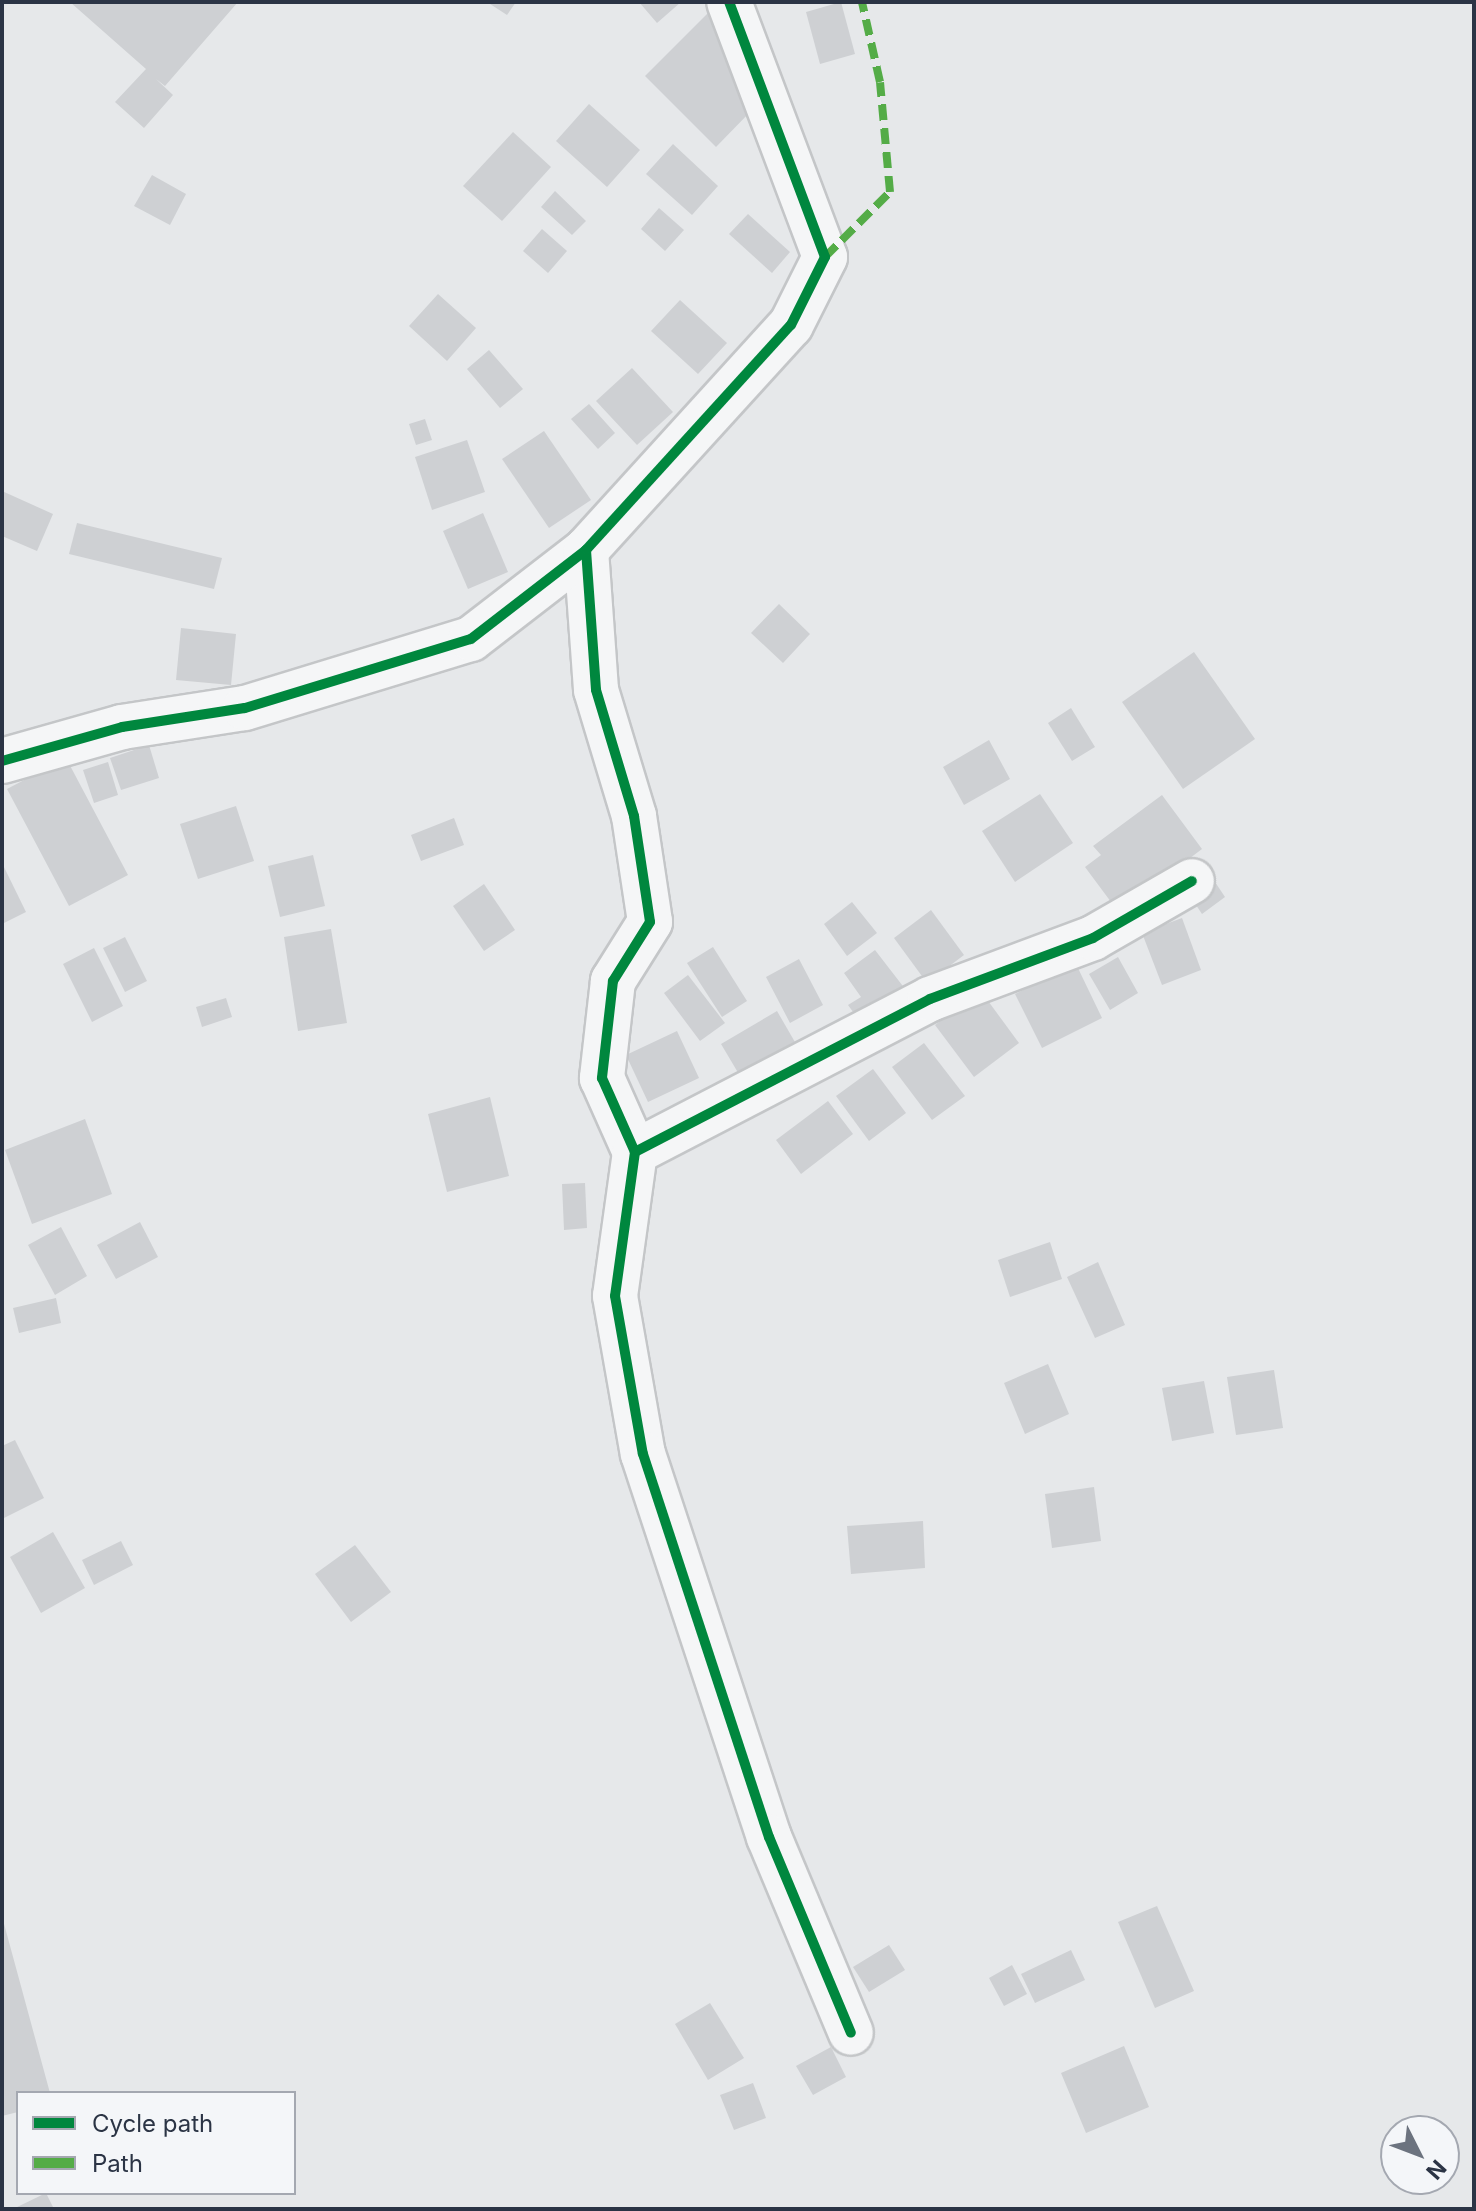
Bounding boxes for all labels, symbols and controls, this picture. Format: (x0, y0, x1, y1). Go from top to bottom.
legend (16, 2091, 296, 2195)
text: Cycle path (92, 2109, 213, 2138)
north arrow (1380, 2115, 1460, 2195)
text: Path (92, 2149, 143, 2178)
text: N (1421, 2155, 1452, 2185)

